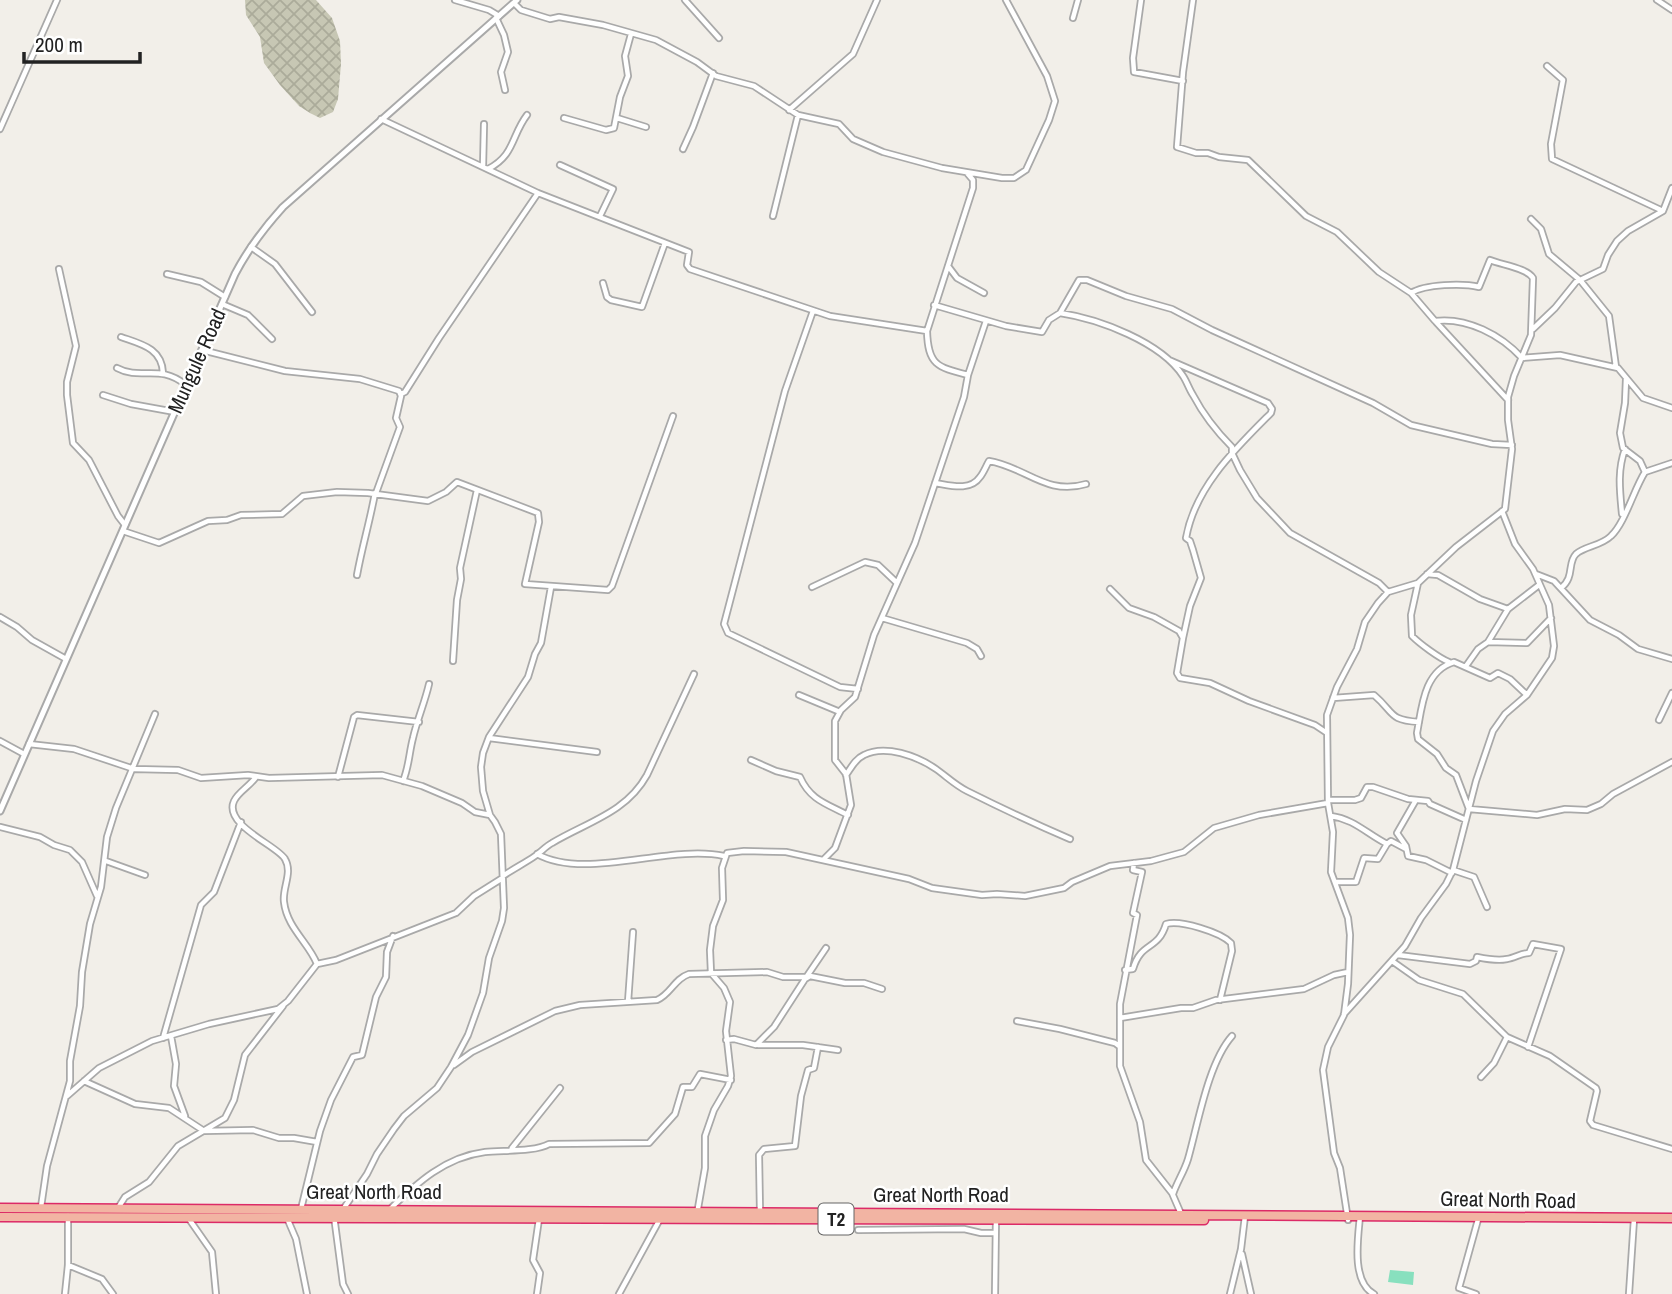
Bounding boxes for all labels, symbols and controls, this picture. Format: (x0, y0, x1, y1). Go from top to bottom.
scale bar (24, 21, 140, 65)
text: 200 m (35, 30, 83, 59)
street label: Mungule Road (161, 304, 233, 418)
street label: Great North Road (306, 1177, 442, 1206)
street label: Great North Road (873, 1180, 1009, 1209)
street label: Great North Road (1440, 1184, 1576, 1215)
road number: T2 (818, 1204, 854, 1234)

